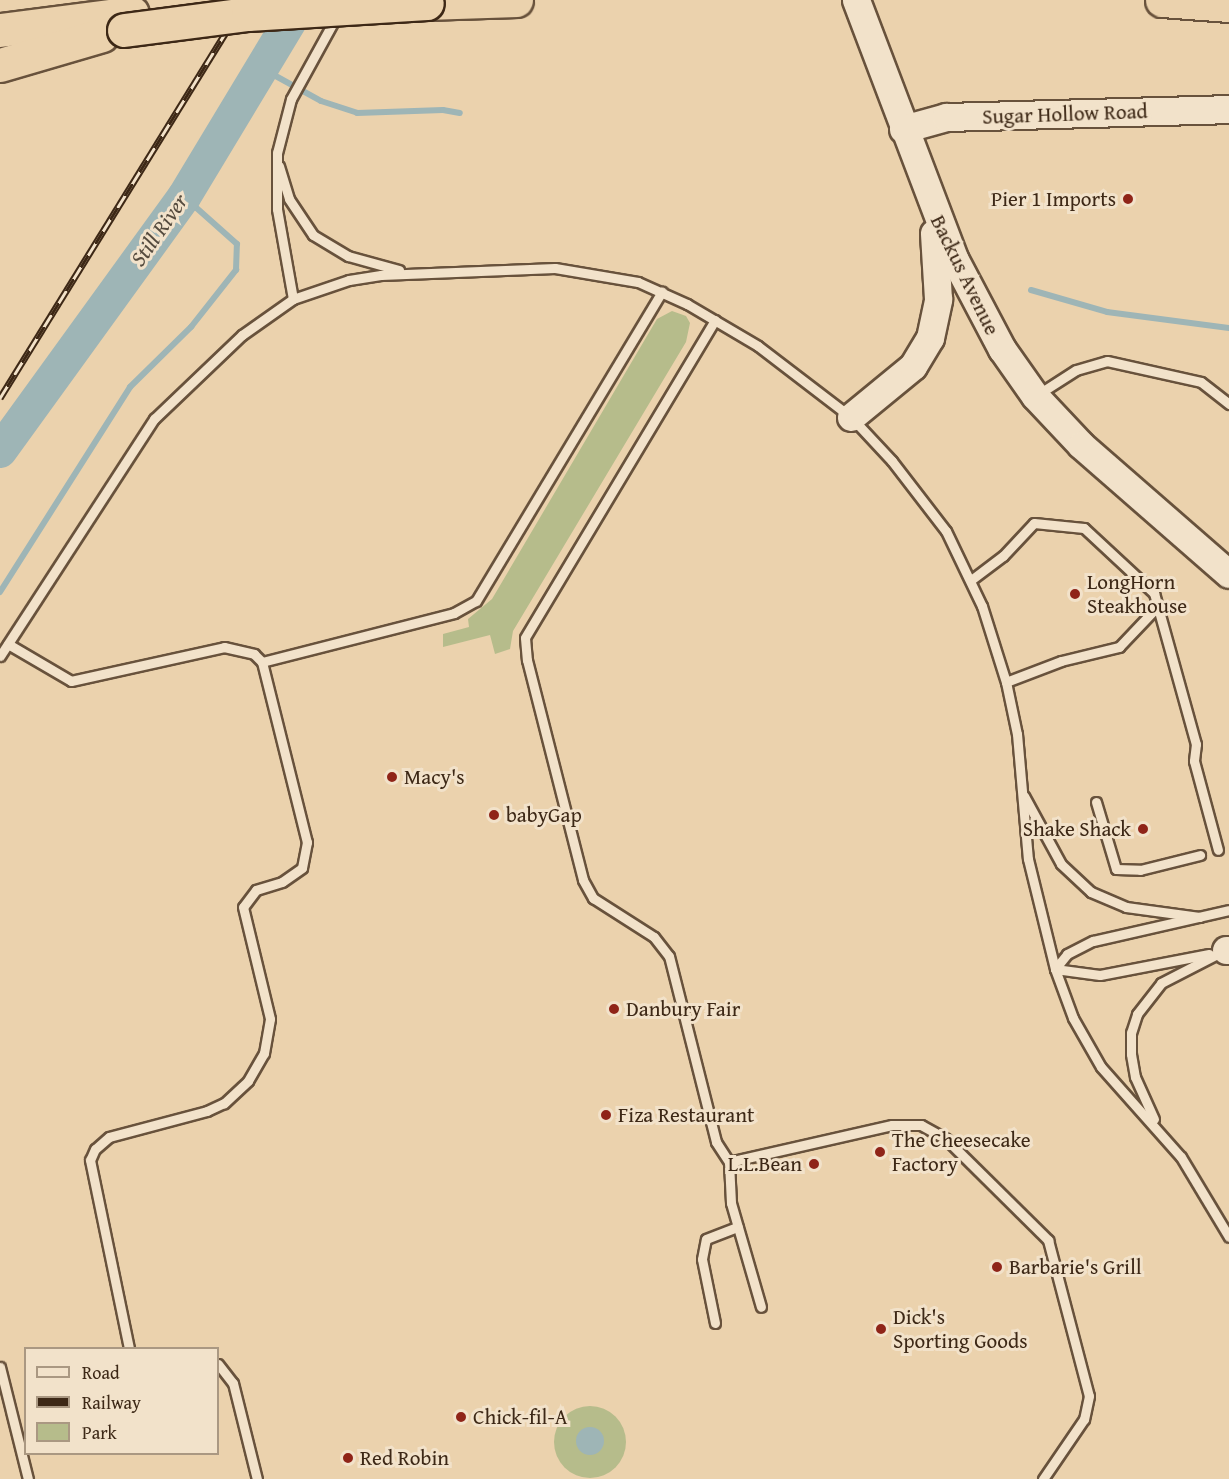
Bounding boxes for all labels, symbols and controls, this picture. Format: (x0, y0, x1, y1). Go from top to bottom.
street label: Sugar Hollow Road (982, 99, 1148, 129)
place label: Pier 1 Imports (991, 186, 1116, 212)
water label: Still River (125, 189, 193, 271)
marker: Pier 1 Imports (1121, 192, 1135, 206)
street label: Backus Avenue (925, 211, 1005, 339)
place label: LongHorn Steakhouse (1087, 569, 1187, 619)
marker: LongHorn Steakhouse (1068, 587, 1082, 601)
place label: Macy's (404, 764, 465, 790)
marker: Macy's (385, 770, 399, 784)
place label: babyGap (506, 802, 582, 828)
marker: babyGap (487, 808, 501, 822)
place label: Shake Shack (1023, 816, 1131, 842)
marker: Shake Shack (1136, 822, 1150, 836)
place label: Danbury Fair (626, 996, 740, 1022)
marker: Danbury Fair (607, 1002, 621, 1016)
place label: Fiza Restaurant (618, 1102, 754, 1128)
marker: Fiza Restaurant (599, 1108, 613, 1122)
place label: The Cheesecake Factory (892, 1127, 1030, 1177)
marker: The Cheesecake Factory (873, 1145, 887, 1159)
place label: L.L.Bean (728, 1151, 802, 1177)
marker: L.L.Bean (807, 1157, 821, 1171)
place label: Barbarie's Grill (1009, 1254, 1142, 1280)
marker: Barbarie's Grill (990, 1260, 1004, 1274)
place label: Dick's Sporting Goods (893, 1304, 1027, 1354)
marker: Dick's Sporting Goods (874, 1322, 888, 1336)
legend (24, 1347, 219, 1455)
text: Road (82, 1359, 120, 1386)
text: Railway (82, 1389, 141, 1416)
place label: Chick-fil-A (473, 1404, 567, 1430)
marker: Chick-fil-A (454, 1410, 468, 1424)
text: Park (82, 1419, 117, 1446)
place label: Red Robin (360, 1445, 449, 1471)
marker: Red Robin (341, 1451, 355, 1465)

